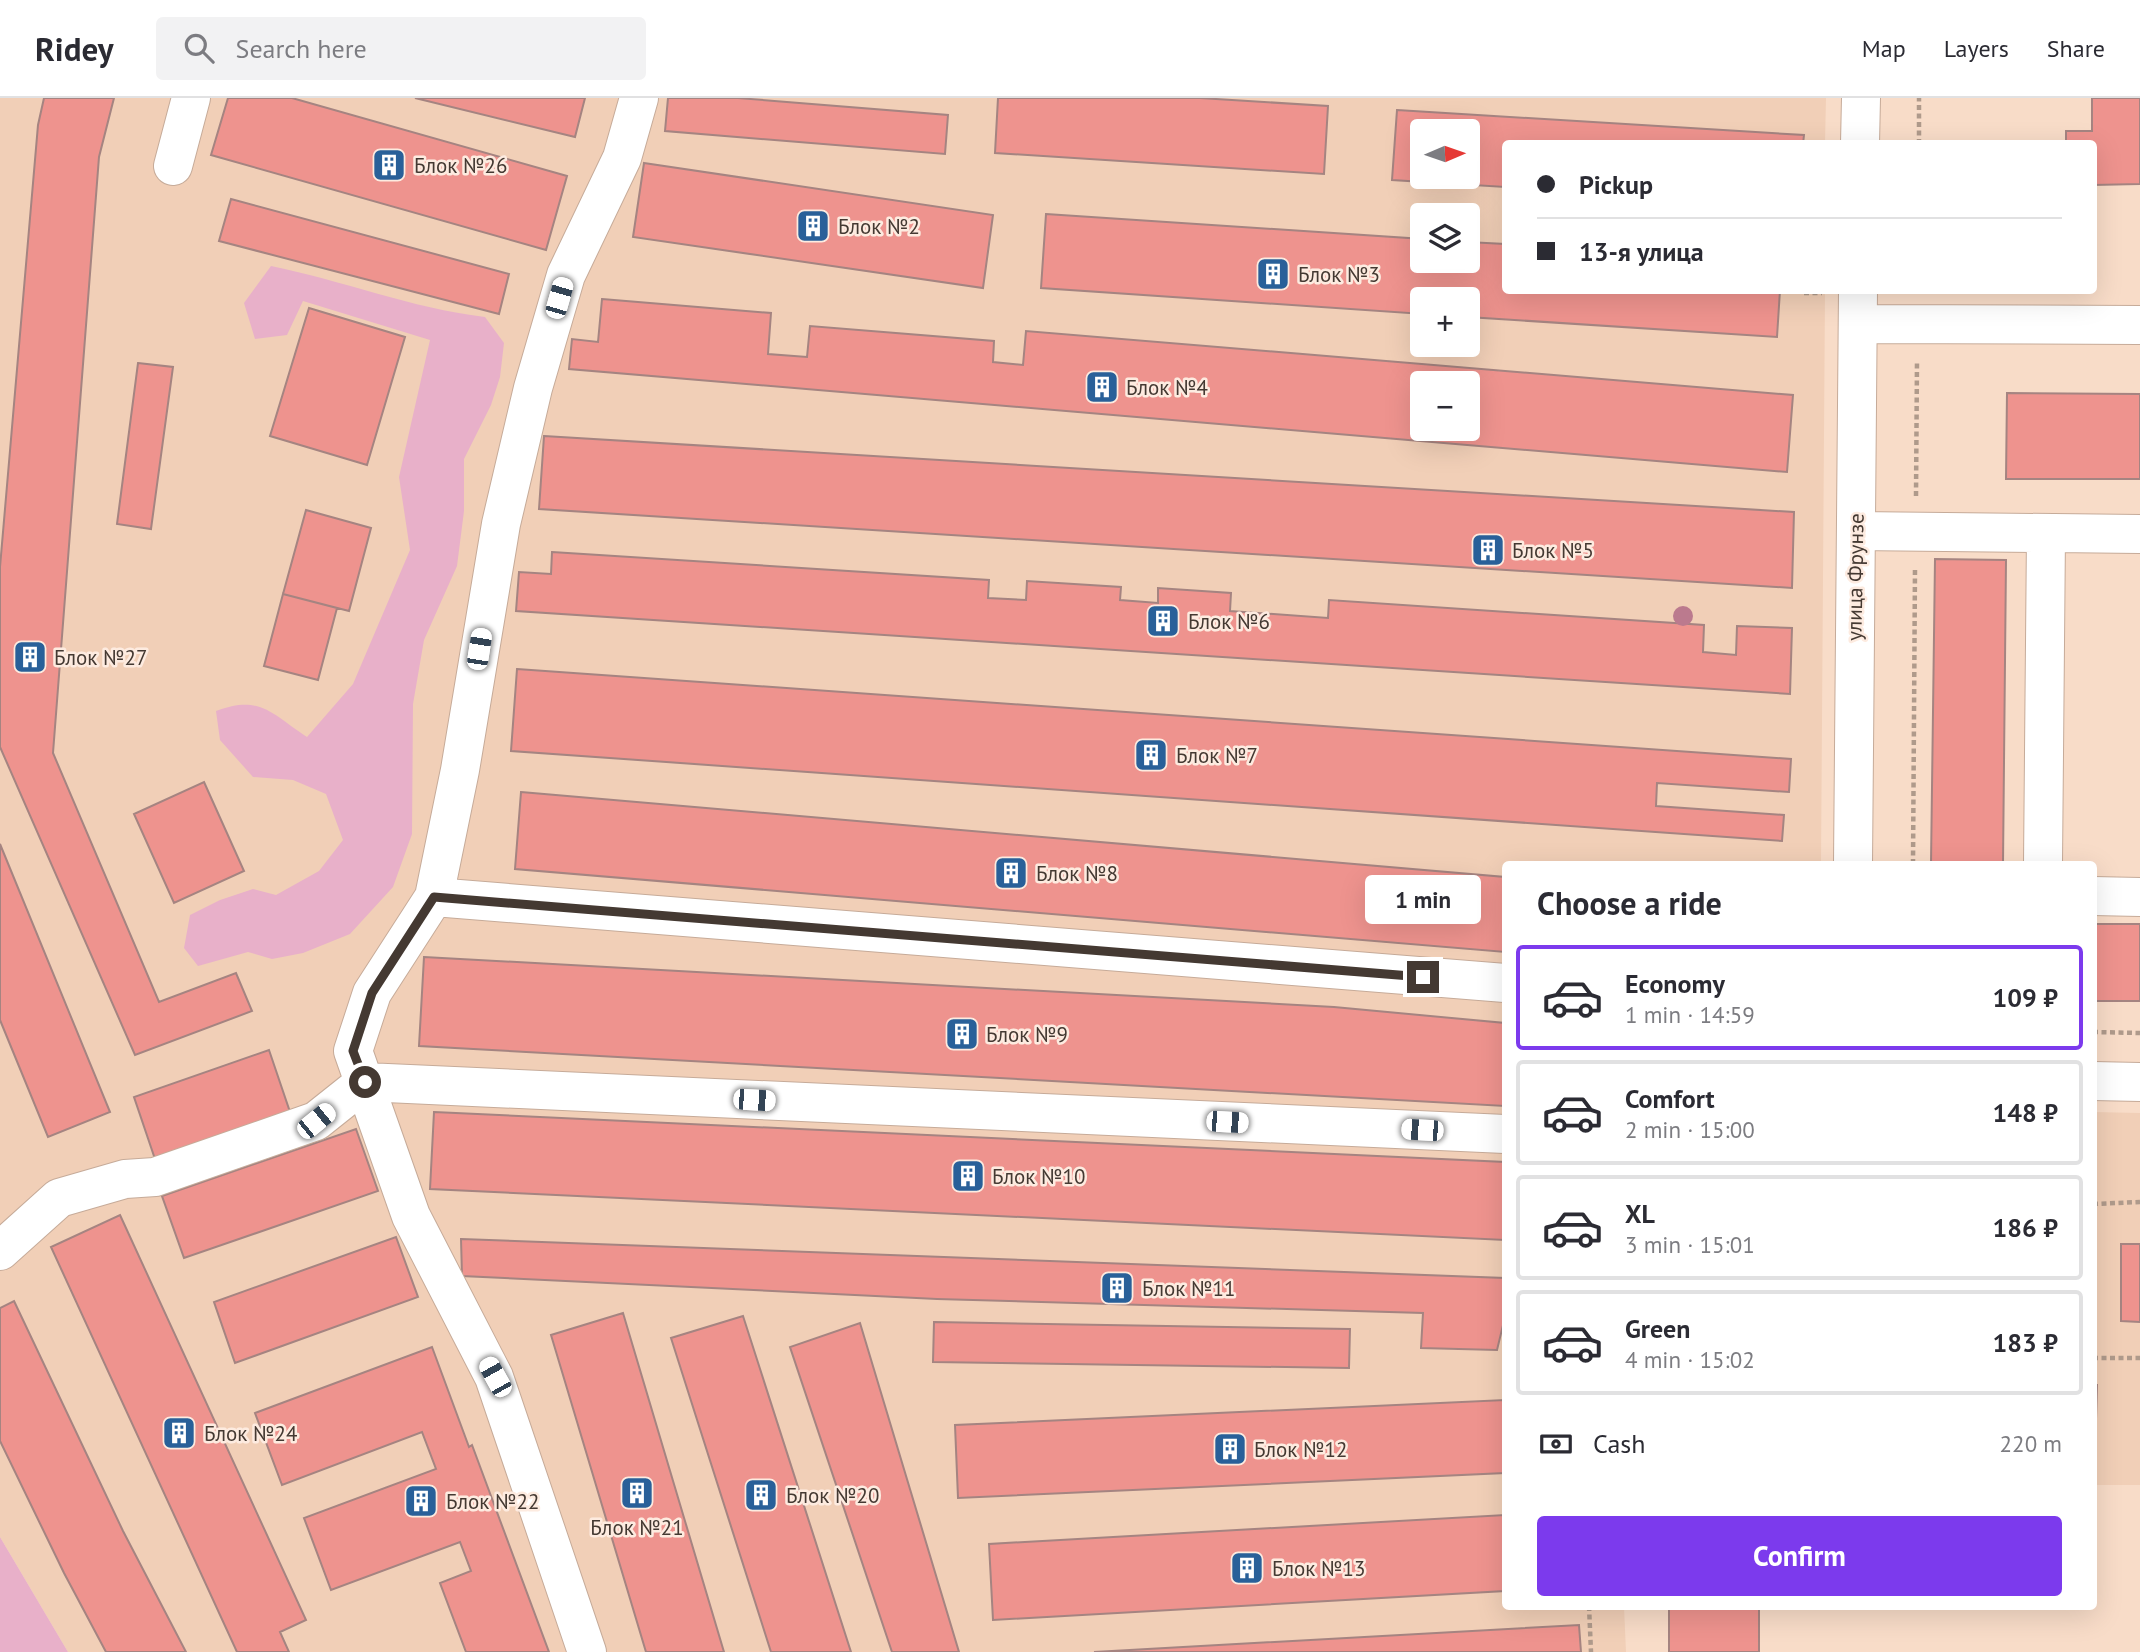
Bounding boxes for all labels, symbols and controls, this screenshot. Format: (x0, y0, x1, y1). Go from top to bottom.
search box (156, 17, 646, 80)
text: Ridey (35, 27, 114, 70)
icon: search (180, 29, 218, 67)
text: Search here (236, 32, 367, 65)
text: Map (1862, 33, 1906, 64)
text: Layers (1944, 33, 2009, 64)
text: Share (2047, 33, 2105, 64)
north arrow (1410, 119, 1480, 189)
map controls (1410, 119, 1480, 441)
building icon: Блок №26 (370, 146, 408, 184)
place label: Блок №26 (414, 152, 507, 179)
text: Pickup (1579, 168, 1653, 201)
button: layers (1410, 203, 1480, 273)
building icon: Блок №2 (794, 207, 832, 245)
place label: Блок №2 (838, 213, 920, 240)
text: 13-я улица (1579, 235, 1704, 268)
building icon: Блок №3 (1254, 255, 1292, 293)
place label: Блок №3 (1298, 261, 1380, 288)
car (544, 275, 575, 321)
button: + (1410, 287, 1480, 357)
building icon: Блок №4 (1083, 368, 1121, 406)
button: − (1410, 371, 1480, 441)
place label: Блок №4 (1126, 374, 1208, 401)
street label: улица Фрунзе (1840, 513, 1870, 641)
building icon: Блок №5 (1469, 531, 1507, 569)
place label: Блок №5 (1512, 537, 1594, 564)
building icon: Блок №6 (1144, 602, 1182, 640)
place label: Блок №6 (1188, 608, 1270, 635)
car (466, 627, 493, 671)
building icon: Блок №27 (11, 638, 49, 676)
place label: Блок №27 (54, 644, 147, 671)
building icon: Блок №7 (1132, 736, 1170, 774)
place label: Блок №7 (1176, 742, 1258, 769)
building icon: Блок №8 (992, 854, 1030, 892)
place label: Блок №8 (1036, 860, 1118, 887)
callout: 1 min (1365, 876, 1481, 924)
text: Choose a ride (1537, 882, 1722, 924)
text: 1 min (1395, 885, 1451, 914)
route end (1407, 961, 1439, 993)
icon: car (1541, 966, 1604, 1029)
text: Economy (1625, 967, 1725, 1000)
text: 109 ₽ (1992, 981, 2058, 1014)
text: 1 min · 14:59 (1625, 1000, 1755, 1029)
building icon: Блок №9 (943, 1015, 981, 1053)
place label: Блок №9 (986, 1021, 1068, 1048)
route start (349, 1066, 381, 1098)
icon: car (1541, 1081, 1604, 1144)
text: Comfort (1625, 1082, 1715, 1115)
car (733, 1088, 776, 1112)
text: 148 ₽ (1992, 1096, 2058, 1129)
car (294, 1100, 339, 1142)
car (1206, 1110, 1249, 1134)
text: 2 min · 15:00 (1625, 1115, 1755, 1144)
car (1401, 1118, 1444, 1142)
building icon: Блок №10 (949, 1157, 987, 1195)
place label: Блок №10 (992, 1163, 1085, 1190)
icon: car (1541, 1196, 1604, 1259)
text: XL (1625, 1197, 1655, 1230)
text: 186 ₽ (1992, 1211, 2058, 1244)
text: 3 min · 15:01 (1625, 1230, 1755, 1259)
building icon: Блок №11 (1098, 1269, 1136, 1307)
place label: Блок №11 (1142, 1275, 1235, 1302)
icon: car (1541, 1311, 1604, 1374)
text: Green (1625, 1312, 1690, 1345)
text: 183 ₽ (1992, 1326, 2058, 1359)
text: 4 min · 15:02 (1625, 1345, 1755, 1374)
car (476, 1354, 515, 1400)
building icon: Блок №24 (160, 1414, 198, 1452)
place label: Блок №24 (204, 1420, 297, 1447)
icon: cash (1537, 1425, 1575, 1463)
text: Cash (1593, 1427, 1645, 1460)
text: 220 m (2000, 1429, 2062, 1458)
building icon: Блок №12 (1211, 1430, 1249, 1468)
place label: Блок №12 (1254, 1436, 1347, 1463)
building icon: Блок №21 (618, 1474, 656, 1512)
building icon: Блок №20 (742, 1476, 780, 1514)
building icon: Блок №22 (402, 1482, 440, 1520)
place label: Блок №20 (786, 1482, 879, 1509)
place label: Блок №22 (446, 1488, 539, 1515)
place label: Блок №21 (590, 1514, 684, 1541)
button: Confirm (1537, 1516, 2062, 1596)
building icon: Блок №13 (1228, 1549, 1266, 1587)
place label: Блок №13 (1272, 1555, 1365, 1582)

